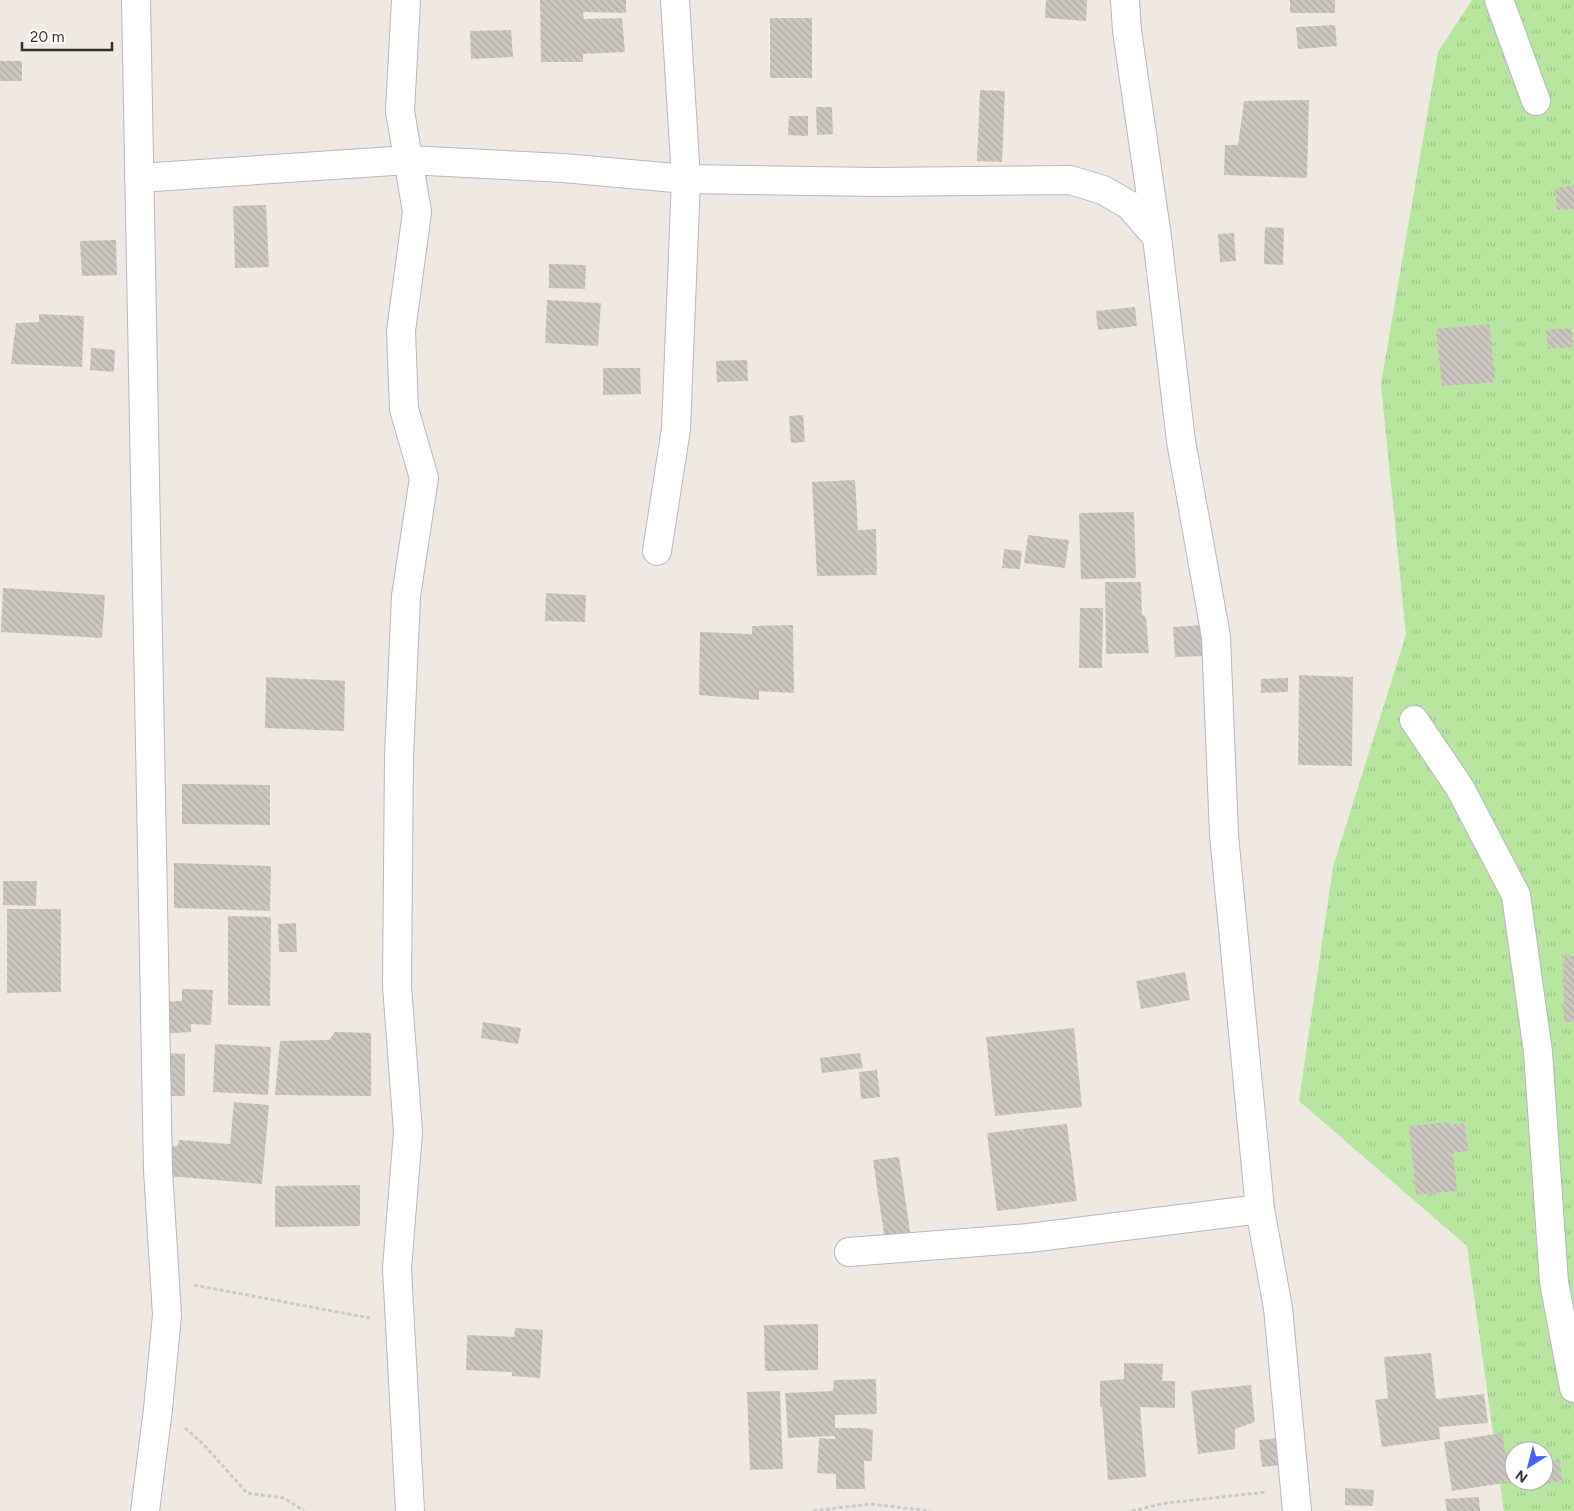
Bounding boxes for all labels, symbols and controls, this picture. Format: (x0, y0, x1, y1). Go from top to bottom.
scale bar (22, 20, 112, 52)
text: 20 m (30, 28, 64, 46)
north arrow (1504, 1441, 1554, 1491)
text: N (1512, 1466, 1531, 1486)

